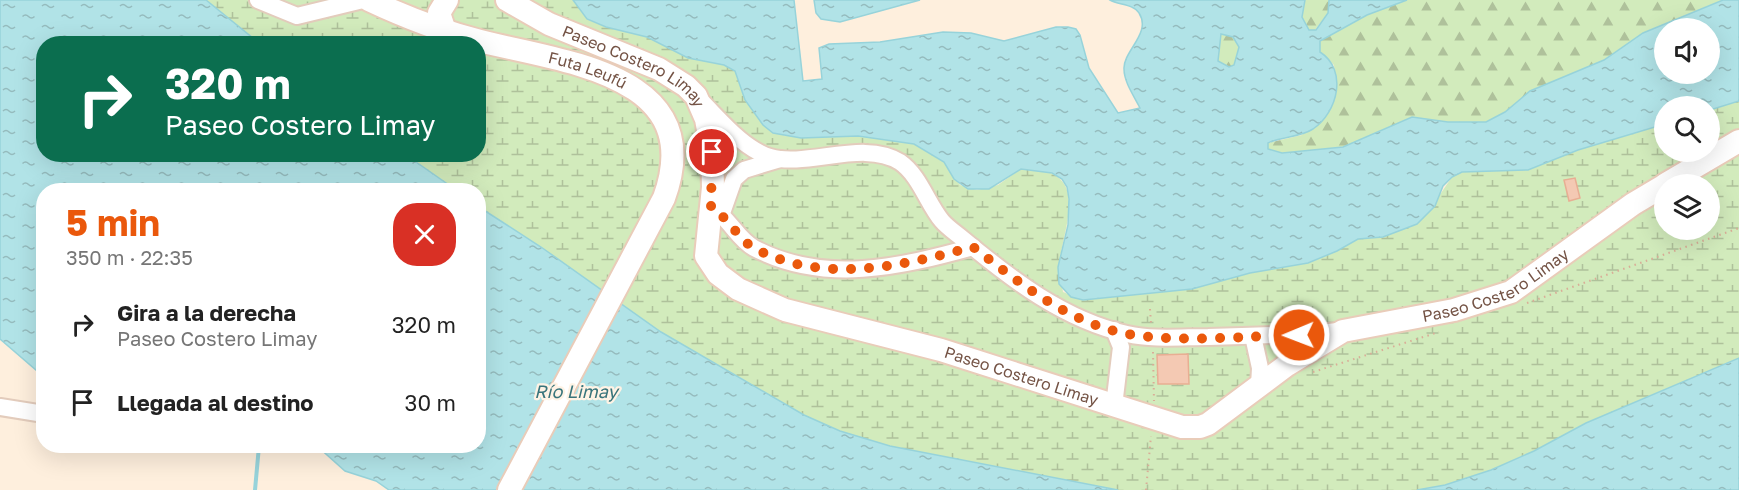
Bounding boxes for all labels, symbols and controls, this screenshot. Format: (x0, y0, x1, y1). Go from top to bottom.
map controls (1654, 18, 1720, 240)
button: sound (1654, 18, 1720, 84)
street label: Paseo Costero Limay (559, 21, 710, 110)
street label: Futa Leufú (546, 47, 631, 93)
text: 320 m (165, 58, 291, 108)
icon: right (66, 60, 144, 138)
button: search (1654, 96, 1720, 162)
text: Paseo Costero Limay (165, 109, 436, 141)
pin (686, 126, 737, 177)
icon: arrive (695, 135, 728, 168)
button: layers (1654, 174, 1720, 240)
text: 5 min (66, 201, 160, 244)
button: close (393, 203, 456, 266)
street label: Paseo Costero Limay (1420, 244, 1572, 326)
text: 350 m · 22:35 (66, 245, 193, 269)
text: Gira a la derecha (117, 299, 296, 326)
position arrow (1267, 303, 1331, 367)
icon: right (66, 308, 99, 341)
text: 320 m (392, 311, 456, 338)
text: Paseo Costero Limay (117, 326, 317, 350)
street label: Paseo Costero Limay (942, 342, 1101, 410)
water label: Río Limay (534, 380, 621, 402)
icon: arrive (66, 386, 99, 419)
text: Llegada al destino (117, 389, 314, 416)
text: 30 m (405, 389, 456, 416)

